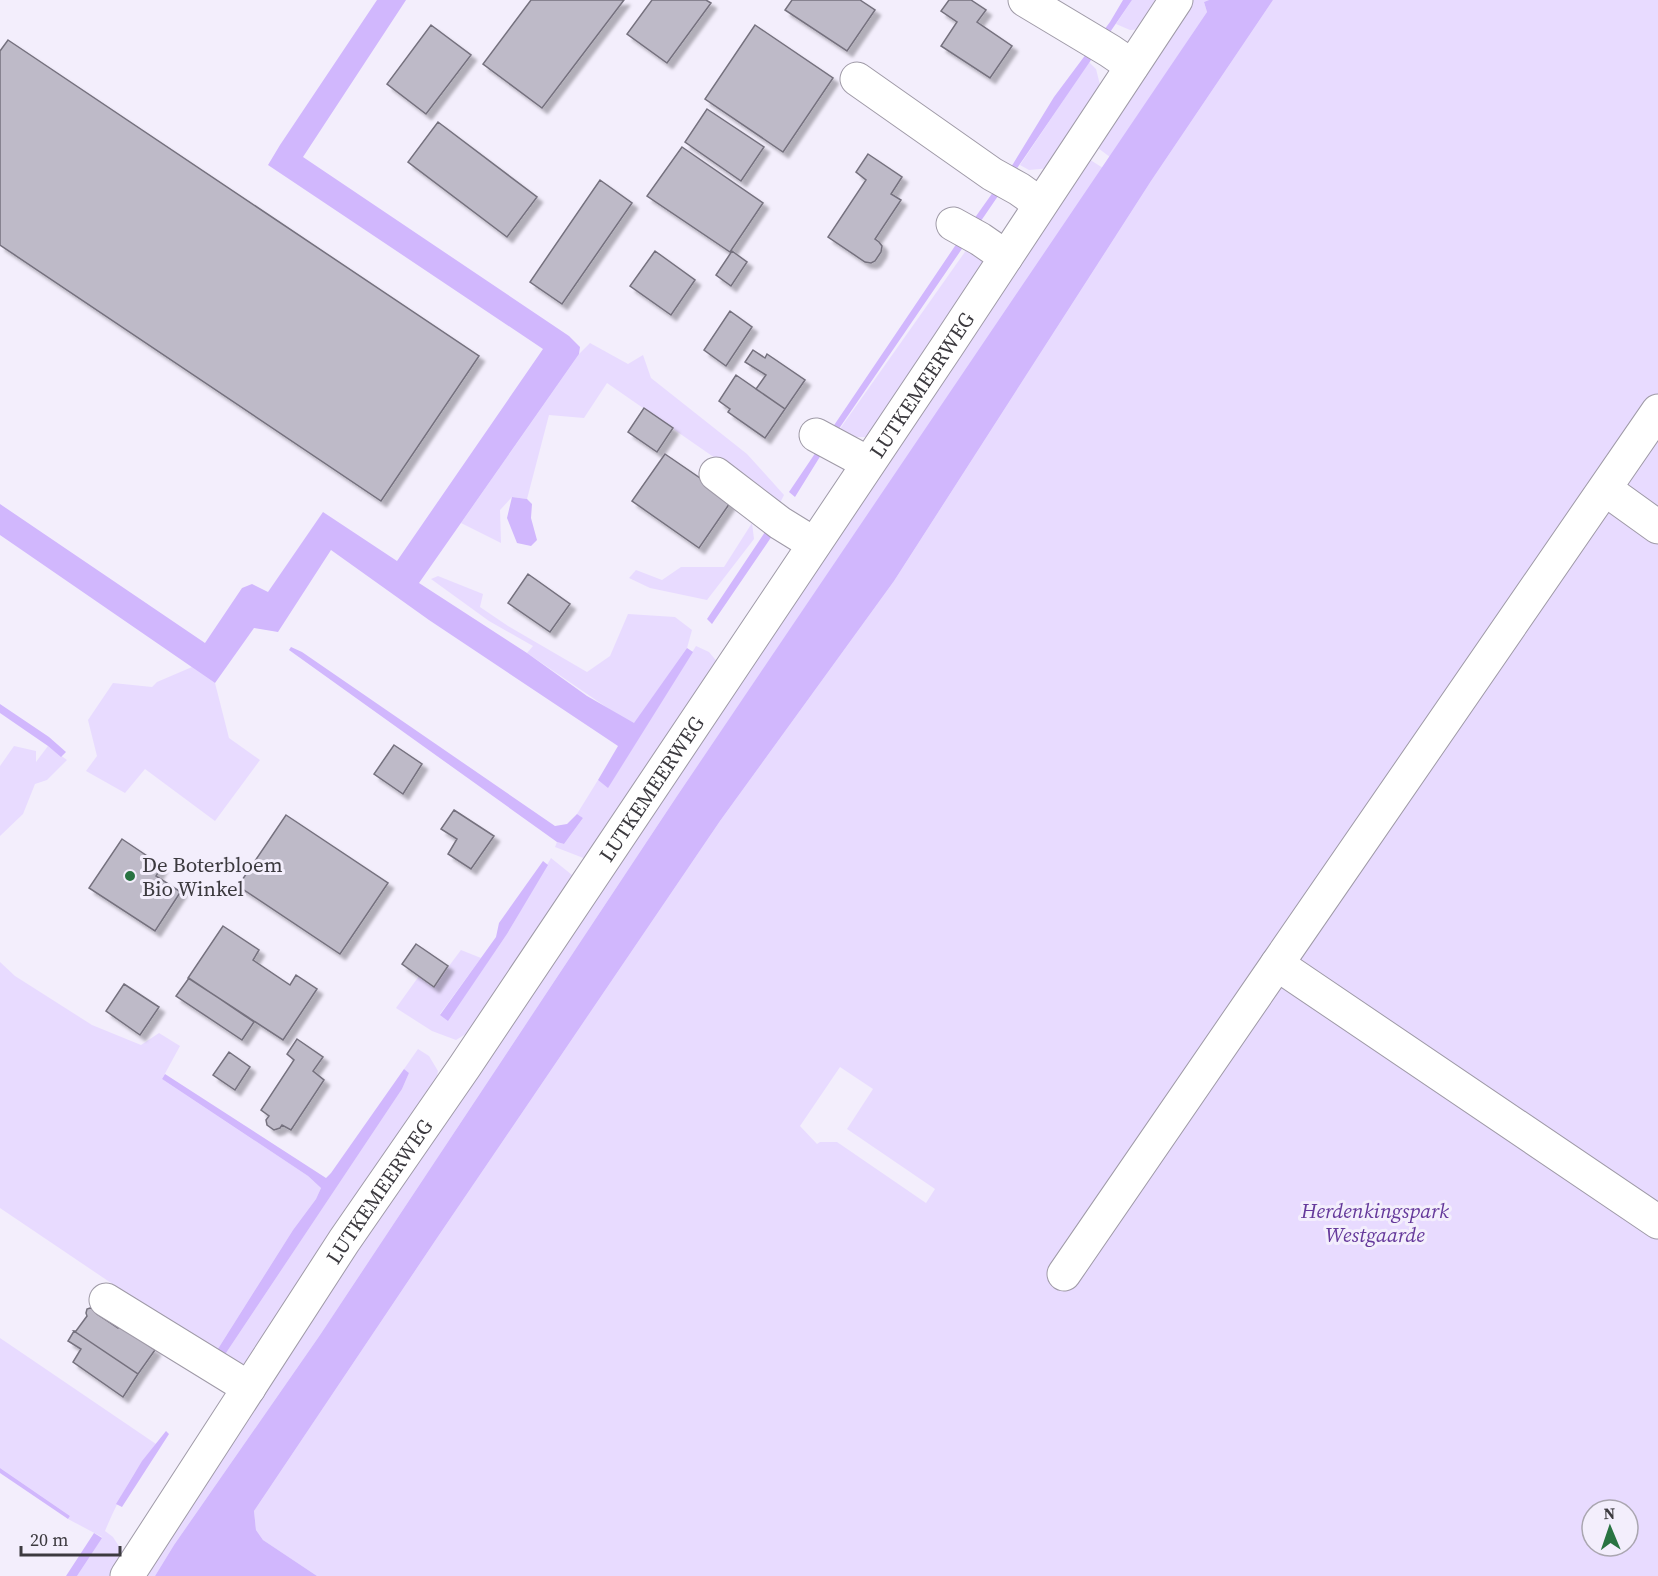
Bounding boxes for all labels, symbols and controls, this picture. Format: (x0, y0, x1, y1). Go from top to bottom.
street label: LUTKEMEERWEG (862, 306, 981, 463)
street label: LUTKEMEERWEG (592, 710, 710, 867)
place label: De Boterbloem Bio Winkel (142, 850, 283, 903)
marker: De Boterbloem Bio Winkel (123, 869, 137, 883)
street label: LUTKEMEERWEG (319, 1113, 439, 1269)
park label: Herdenkingspark Westgaarde (1300, 1196, 1449, 1249)
north arrow (1580, 1498, 1640, 1558)
text: N (1603, 1502, 1616, 1524)
scale bar (21, 1519, 120, 1557)
text: 20 m (30, 1527, 68, 1552)

